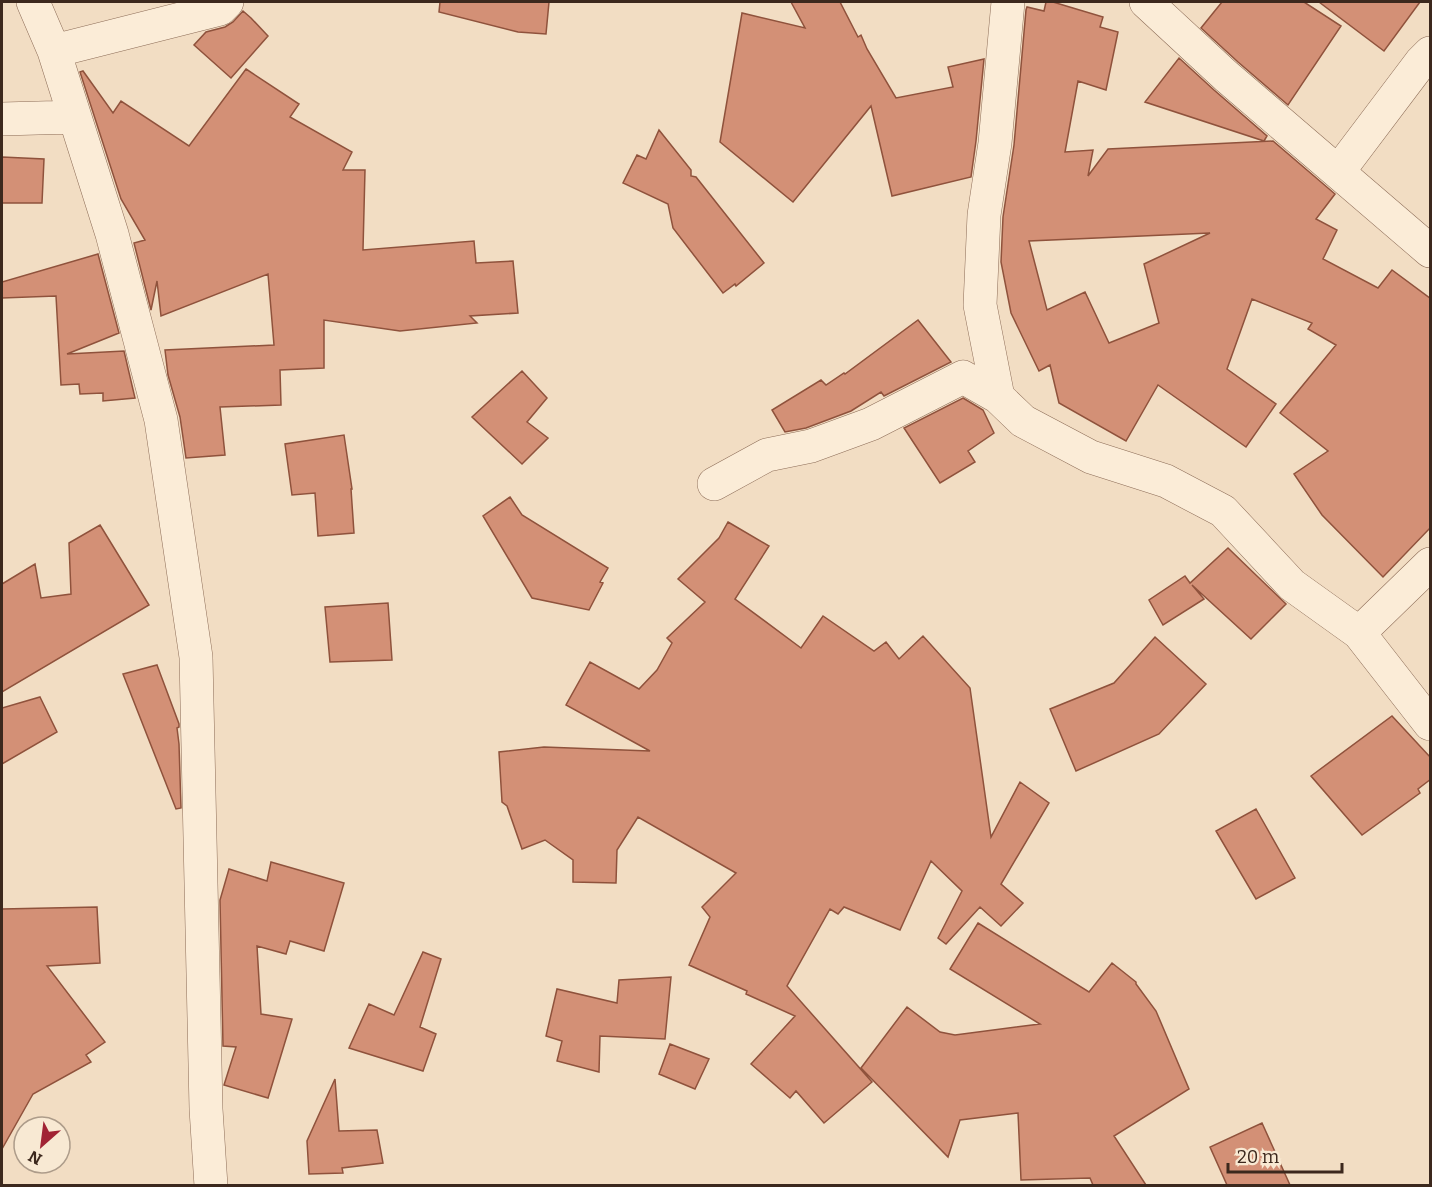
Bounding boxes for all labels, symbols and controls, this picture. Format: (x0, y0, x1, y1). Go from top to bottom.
north arrow (12, 1115, 72, 1175)
scale bar (1228, 1136, 1342, 1174)
text: 20 m (1237, 1146, 1279, 1168)
text: N (25, 1147, 45, 1169)

